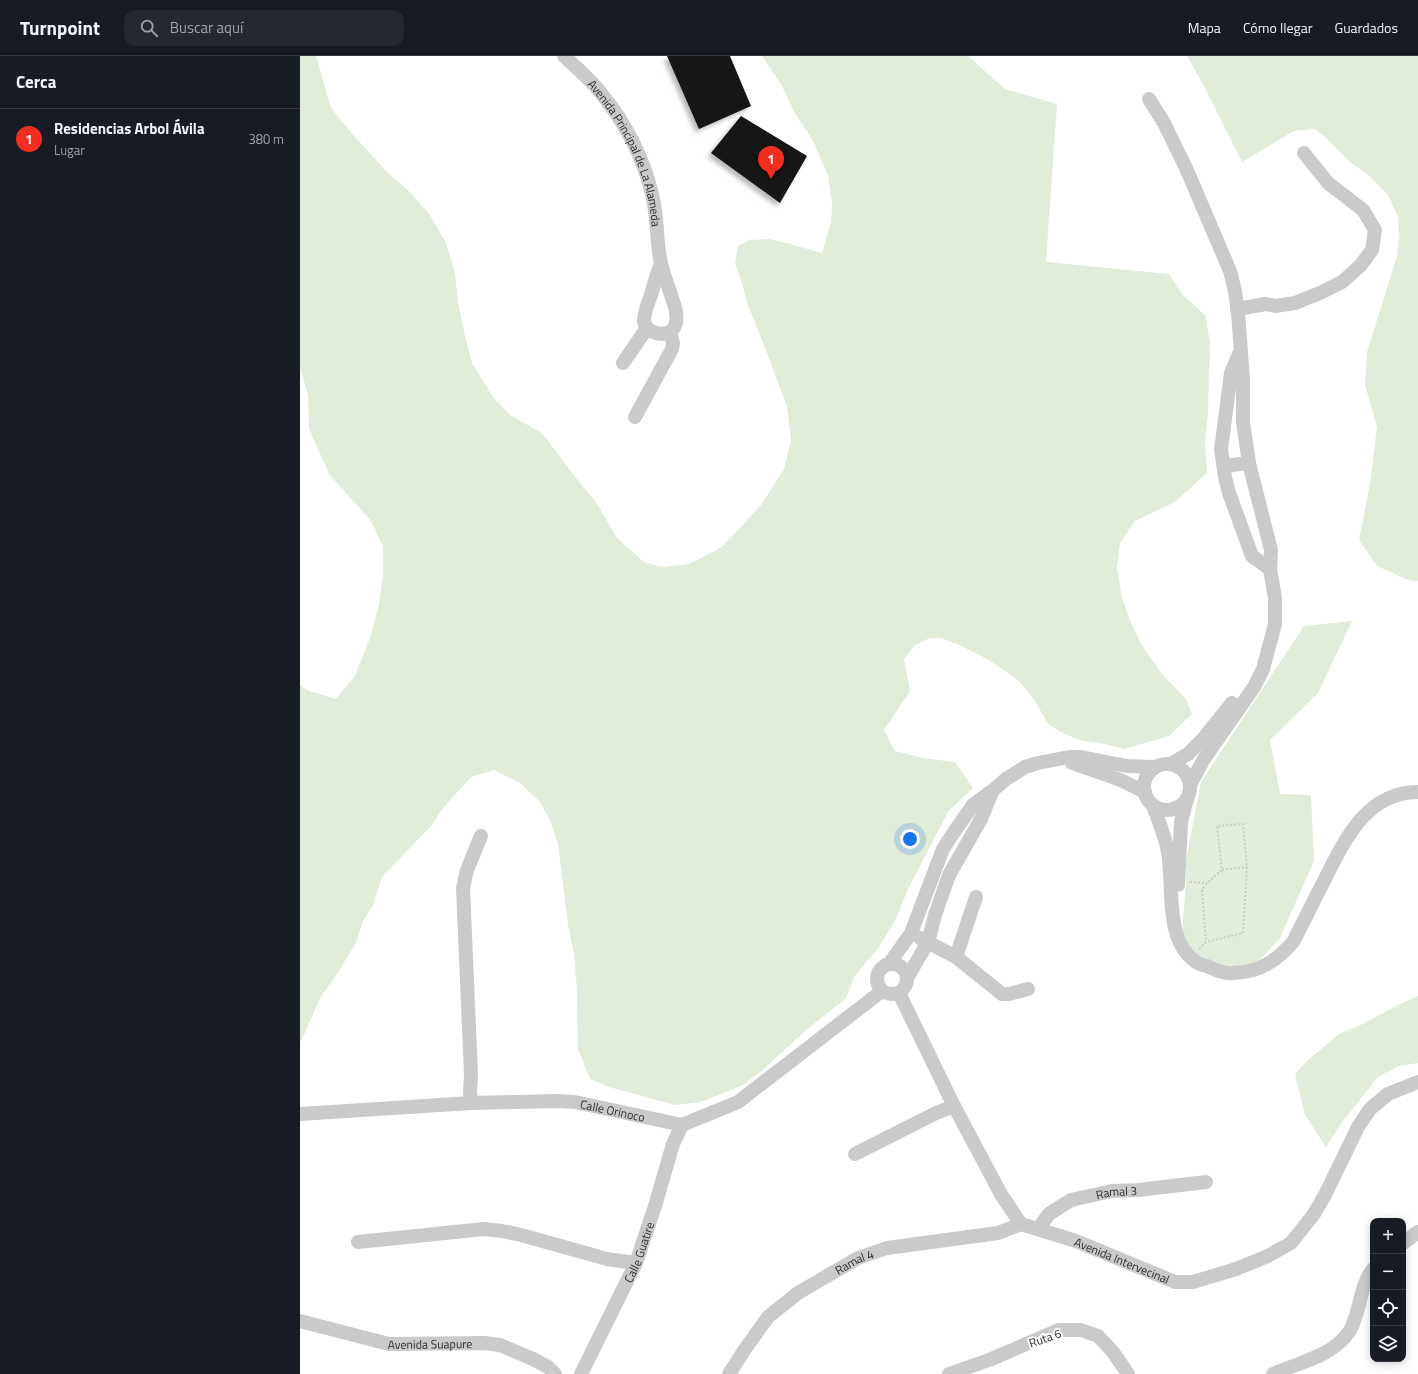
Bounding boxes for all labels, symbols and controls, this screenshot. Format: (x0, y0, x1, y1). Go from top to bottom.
search box (124, 10, 404, 46)
text: Turnpoint (20, 13, 100, 42)
text: Buscar aquí (170, 16, 243, 39)
icon: search (138, 17, 160, 39)
text: Mapa (1188, 17, 1221, 38)
text: Cómo llegar (1243, 17, 1313, 38)
text: Guardados (1335, 17, 1398, 38)
text: Cerca (16, 69, 56, 95)
street label: Avenida Principal de La Alameda (584, 75, 666, 227)
text: Residencias Arbol Ávila (54, 117, 205, 140)
text: 1 (25, 129, 33, 149)
text: 380 m (248, 129, 284, 149)
text: Lugar (54, 140, 85, 160)
pin: 1 (758, 146, 784, 179)
your location (900, 829, 920, 849)
street label: Calle Orinoco (579, 1094, 647, 1126)
street label: Ramal 3 (1094, 1181, 1138, 1204)
map controls (1370, 1218, 1406, 1362)
button: + (1370, 1218, 1406, 1254)
street label: Calle Guatire (618, 1219, 659, 1286)
street label: Avenida Intervecinal (1072, 1232, 1173, 1288)
street label: Ramal 4 (831, 1244, 876, 1279)
button: − (1370, 1254, 1406, 1290)
button: locate (1370, 1290, 1406, 1326)
street label: Ruta 6 (1026, 1324, 1064, 1352)
button: layers (1370, 1326, 1406, 1362)
street label: Avenida Suapure (388, 1334, 472, 1354)

